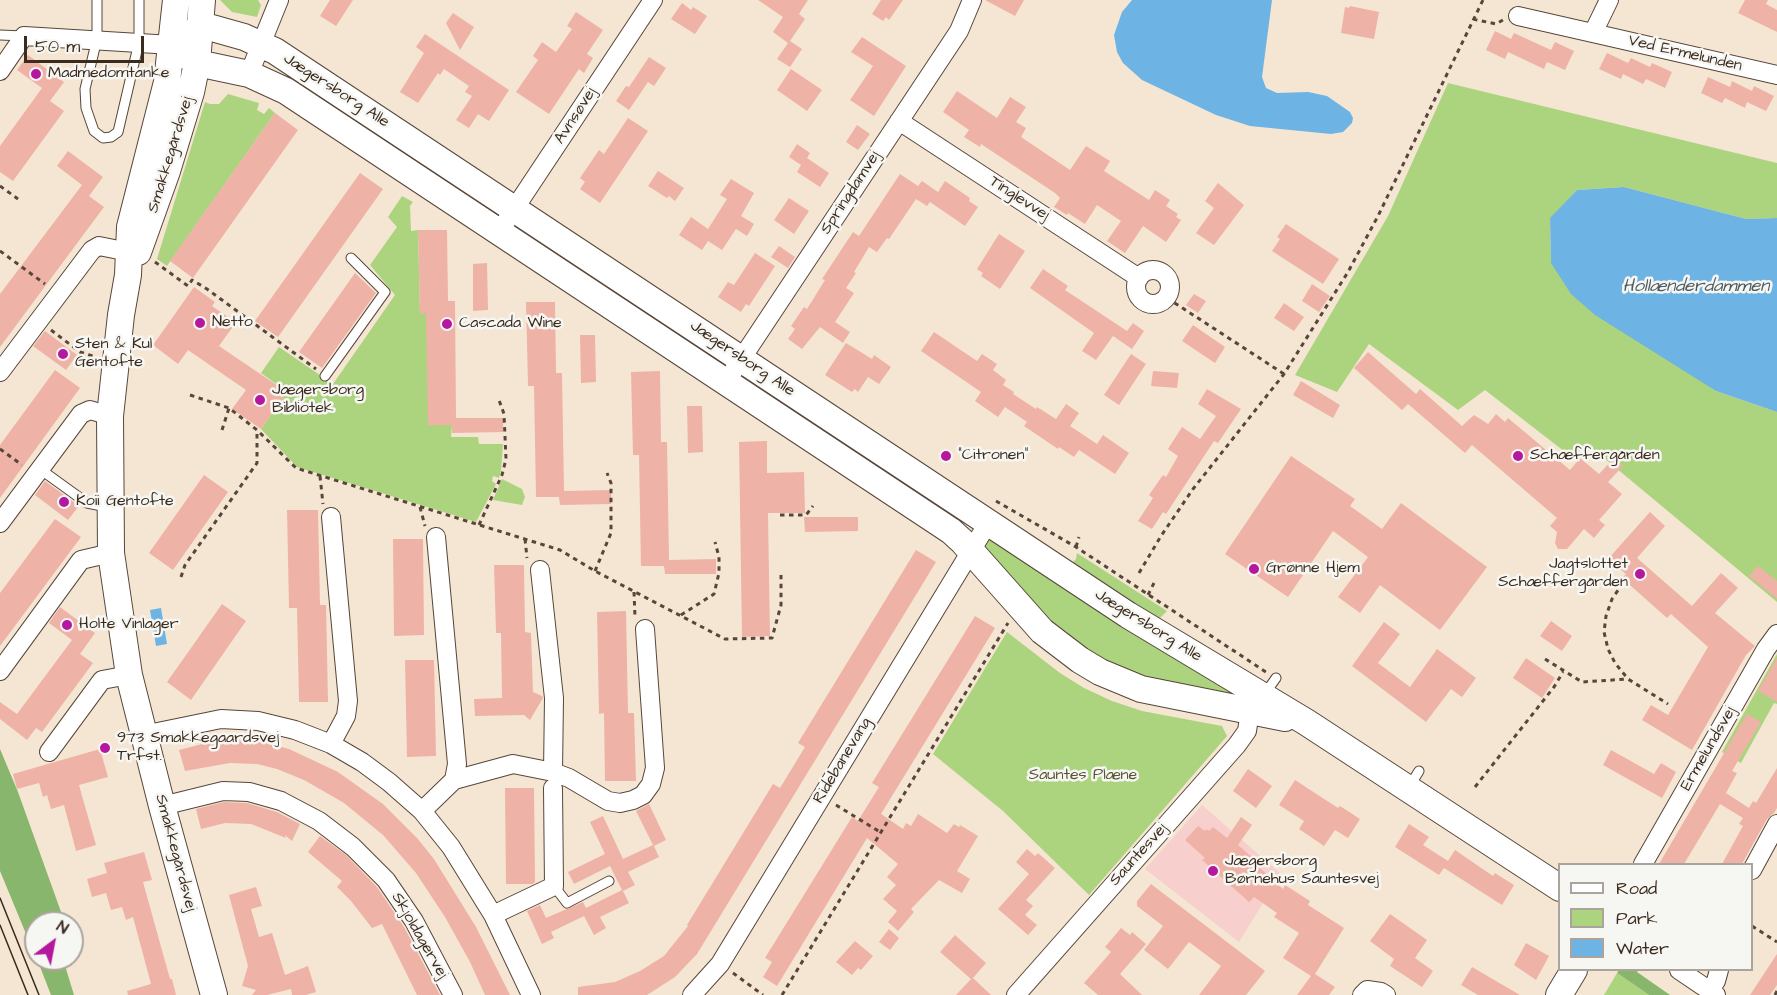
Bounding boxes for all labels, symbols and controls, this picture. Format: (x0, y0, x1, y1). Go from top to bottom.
scale bar (27, 24, 147, 62)
street label: Ved Ermelunden (1626, 32, 1744, 76)
text: 50 m (35, 34, 80, 59)
street label: Jægersborg Alle (279, 50, 393, 132)
place label: Madmedomtanke (48, 64, 169, 84)
marker: Madmedomtanke (29, 67, 43, 81)
street label: Avnsøvej (551, 84, 601, 148)
street label: Smakkegårdsvej (144, 95, 198, 215)
street label: Springdamvej (817, 148, 885, 238)
street label: Tinglevvej (985, 172, 1053, 226)
water label: Hollænderdammen (1623, 276, 1769, 298)
place label: Netto (212, 313, 253, 333)
place label: Cascada Wine (459, 314, 562, 334)
marker: Netto (193, 316, 207, 330)
marker: Cascada Wine (440, 317, 454, 331)
street label: Jægersborg Alle (686, 317, 798, 401)
place label: Sten & Kul Gentofte (75, 335, 152, 373)
marker: Sten & Kul Gentofte (56, 347, 70, 361)
place label: Jægersborg Bibliotek (272, 381, 364, 419)
marker: Jægersborg Bibliotek (253, 393, 267, 407)
place label: "Citronen" (958, 446, 1028, 466)
place label: Schæffergården (1530, 446, 1660, 466)
marker: "Citronen" (939, 449, 953, 463)
marker: Schæffergården (1511, 449, 1525, 463)
place label: Koii Gentofte (76, 492, 174, 512)
marker: Koii Gentofte (57, 495, 71, 509)
place label: Jagtslottet Schæffergården (1498, 555, 1628, 593)
place label: Grønne Hjem (1266, 559, 1360, 579)
marker: Grønne Hjem (1247, 562, 1261, 576)
marker: Jagtslottet Schæffergården (1633, 567, 1647, 581)
street label: Jægersborg Alle (1091, 585, 1205, 667)
place label: Holte Vinlager (79, 615, 179, 635)
marker: Holte Vinlager (60, 618, 74, 632)
street label: Ermelundsvej (1677, 703, 1741, 795)
street label: Ridebanevang (810, 714, 876, 808)
place label: 973 Smakkegaardsvej Trfst. (117, 729, 279, 767)
marker: 973 Smakkegaardsvej Trfst. (98, 741, 112, 755)
park label: Sauntes Plæne (1029, 766, 1137, 786)
street label: Smakkegårdsvej (150, 792, 200, 914)
street label: Sauntesvej (1106, 820, 1172, 890)
place label: Jægersborg Børnehus Sauntesvej (1225, 852, 1379, 890)
legend (1558, 863, 1753, 971)
marker: Jægersborg Børnehus Sauntesvej (1206, 864, 1220, 878)
text: Road (1616, 876, 1657, 901)
street label: Skjoldagervej (387, 889, 451, 983)
text: Park (1616, 906, 1658, 931)
north arrow (24, 911, 84, 971)
text: N (52, 915, 73, 939)
text: Water (1616, 936, 1669, 961)

